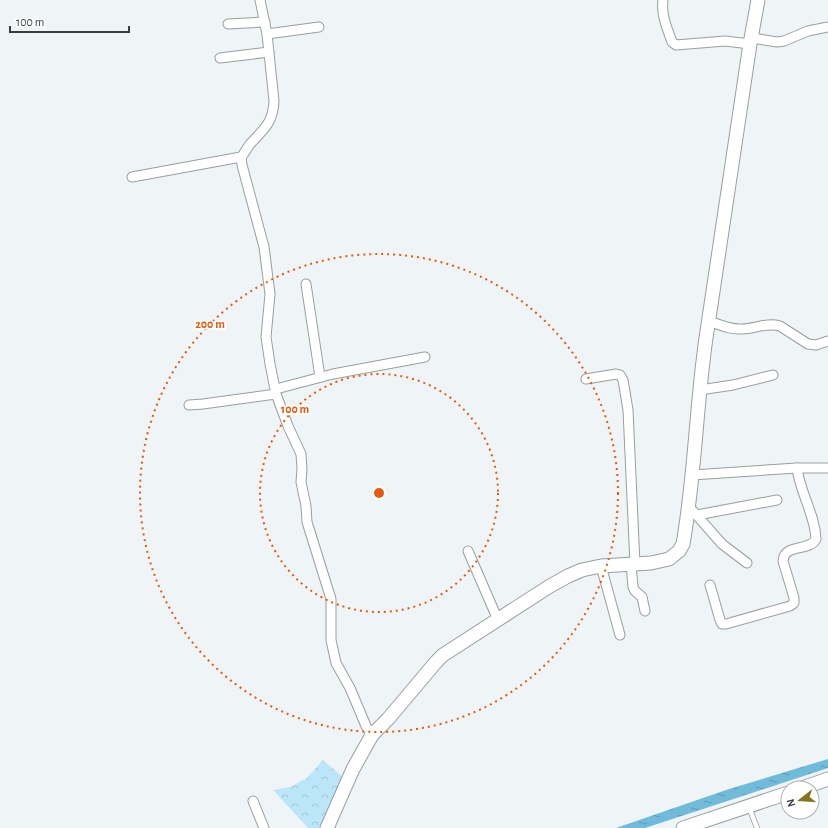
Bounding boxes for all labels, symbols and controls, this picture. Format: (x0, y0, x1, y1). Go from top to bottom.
scale bar (10, 8, 129, 34)
text: 100 m (16, 16, 44, 28)
text: 200 m (195, 318, 225, 330)
text: 100 m (281, 403, 309, 415)
centre of rings (372, 486, 386, 500)
north arrow (780, 780, 820, 820)
text: N (785, 798, 797, 808)

